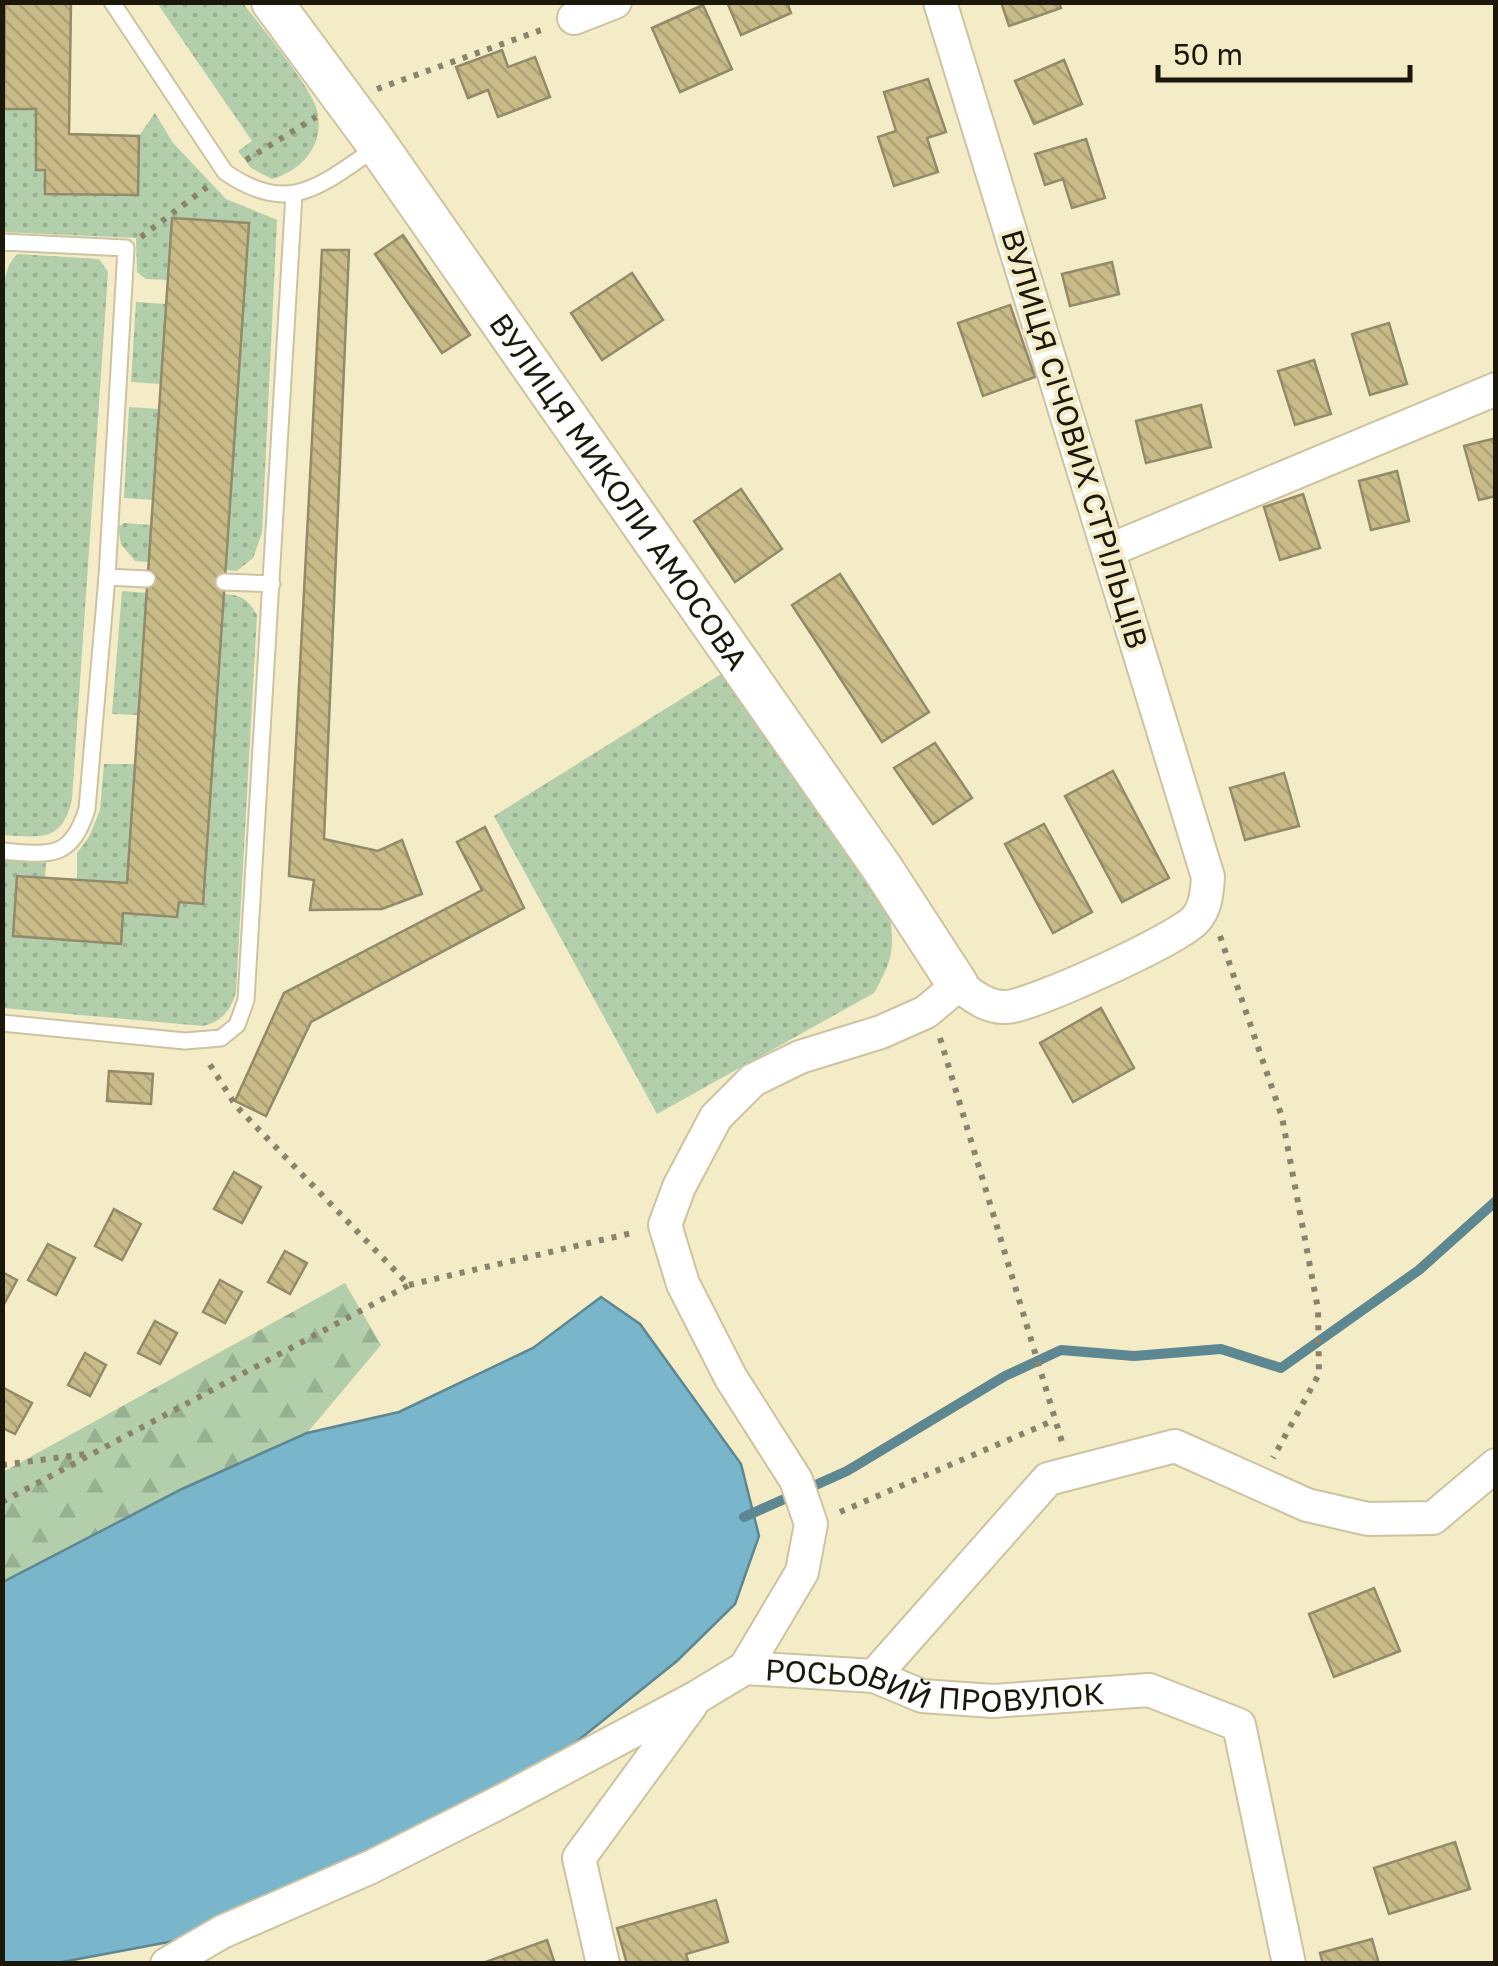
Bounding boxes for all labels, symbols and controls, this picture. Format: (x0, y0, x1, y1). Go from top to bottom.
scale bar (1158, 20, 1410, 82)
text: 50 m (1173, 36, 1243, 72)
street label: ВУЛИЦЯ СІЧОВИХ СТРІЛЬЦІВ (994, 225, 1156, 653)
street label: ВУЛИЦЯ МИКОЛИ АМОСОВА (482, 306, 756, 676)
street label: РОСЬОВИЙ ПРОВУЛОК (764, 1651, 1105, 1720)

